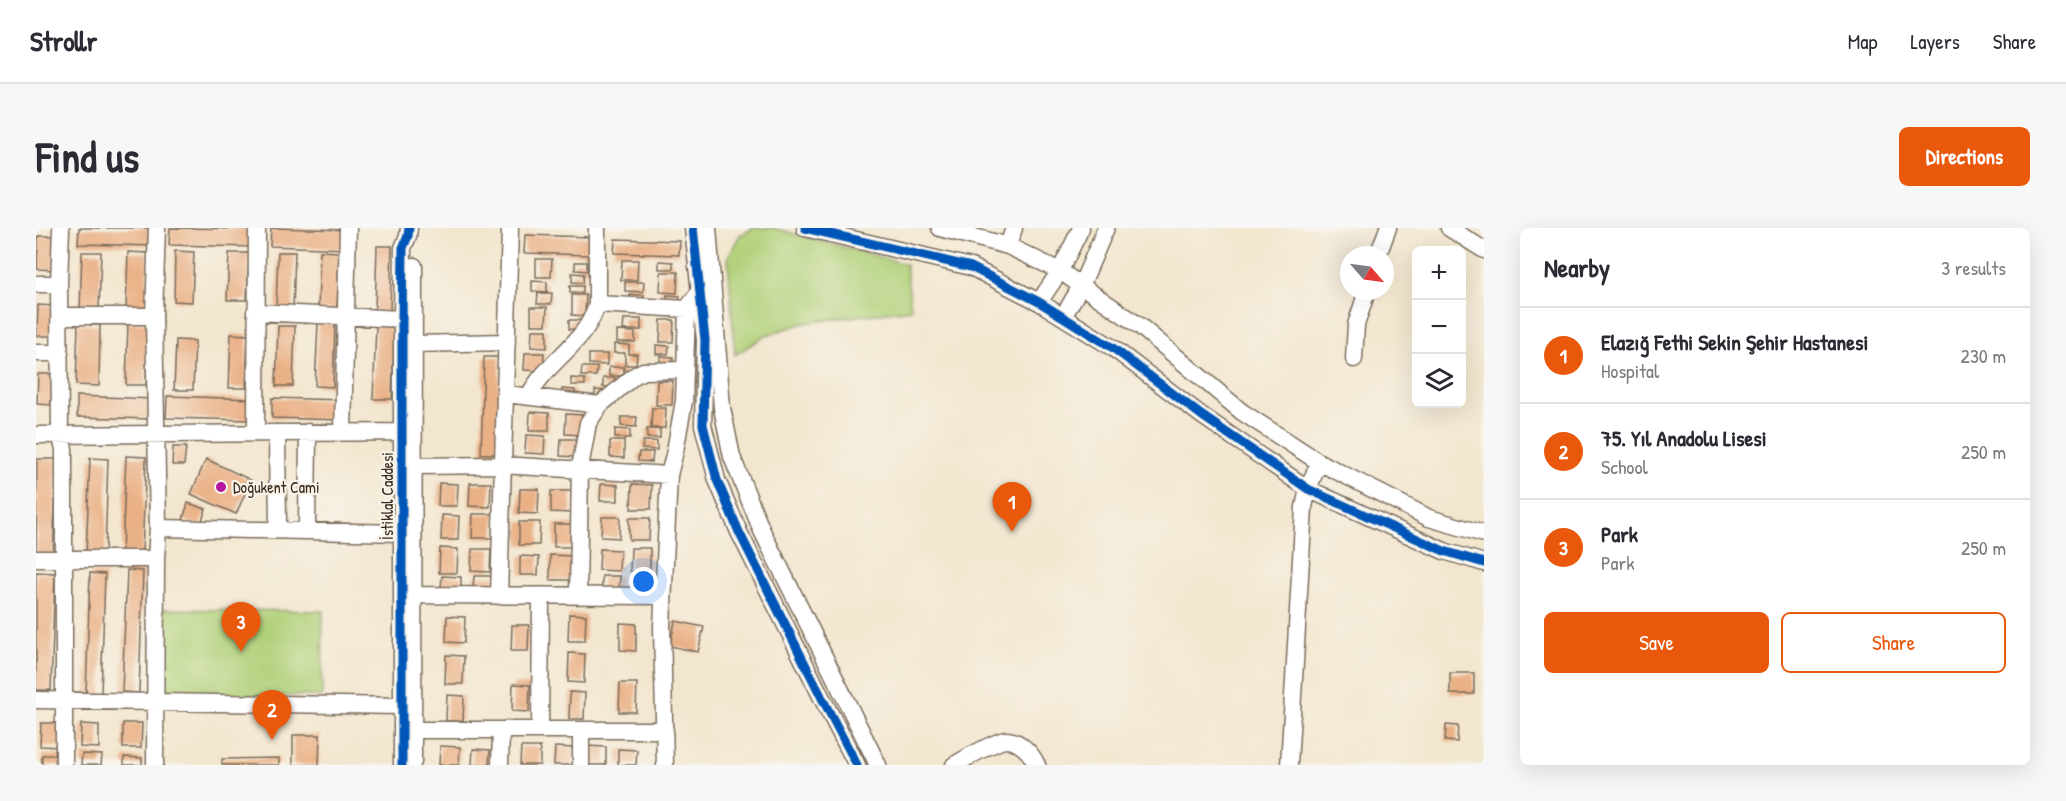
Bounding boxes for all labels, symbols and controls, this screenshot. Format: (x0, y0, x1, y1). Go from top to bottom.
text: Strollr (30, 22, 97, 60)
text: Map (1848, 27, 1877, 56)
text: Layers (1910, 27, 1960, 56)
text: Share (1993, 27, 2036, 56)
button: Directions (1899, 127, 2030, 186)
text: Find us (36, 128, 139, 185)
north arrow (1340, 246, 1394, 300)
map controls (1412, 246, 1466, 408)
button: + (1412, 246, 1466, 300)
text: Nearby (1544, 250, 1610, 285)
text: 3 results (1941, 254, 2006, 281)
button: − (1412, 300, 1466, 354)
text: Elazığ Fethi Sekin Şehir Hastanesi (1601, 327, 1868, 357)
text: 1 (1560, 342, 1567, 369)
text: 230 m (1961, 342, 2006, 369)
button: layers (1412, 354, 1466, 408)
text: Hospital (1601, 357, 1659, 384)
text: 75. Yıl Anadolu Lisesi (1601, 423, 1767, 453)
text: 2 (1559, 438, 1568, 465)
text: 250 m (1961, 438, 2006, 465)
street label: İstiklal Caddesi (376, 452, 398, 540)
text: School (1601, 453, 1648, 480)
place label: Doğukent Cami (233, 476, 320, 498)
marker: Doğukent Cami (214, 480, 228, 494)
pin: 1 (992, 482, 1032, 532)
text: Park (1601, 519, 1638, 549)
text: 3 (1559, 534, 1568, 561)
text: 250 m (1961, 534, 2006, 561)
text: Park (1601, 549, 1634, 576)
your location (629, 567, 658, 596)
pin: 3 (222, 602, 260, 652)
button: Save (1544, 612, 1769, 673)
button: Share (1781, 612, 2006, 673)
pin: 2 (252, 690, 292, 740)

